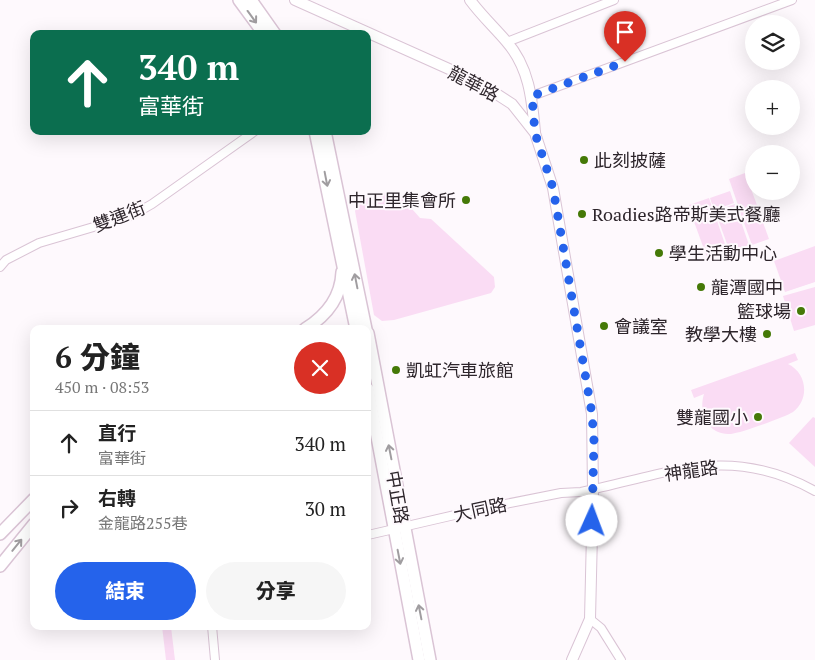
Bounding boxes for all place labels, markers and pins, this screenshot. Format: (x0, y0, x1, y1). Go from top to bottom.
pin (604, 11, 646, 62)
place label: 此刻披薩 (594, 148, 666, 172)
marker: 此刻披薩 (578, 154, 590, 166)
place label: 中正里集會所 (348, 188, 456, 212)
marker: 中正里集會所 (460, 194, 472, 206)
place label: Roadies路帝斯美式餐廳 (592, 202, 780, 226)
marker: Roadies路帝斯美式餐廳 (576, 208, 588, 220)
place label: 學生活動中心 (669, 241, 777, 265)
marker: 學生活動中心 (653, 247, 665, 259)
place label: 龍潭國中 (711, 275, 783, 299)
marker: 龍潭國中 (695, 281, 707, 293)
place label: 籃球場 (737, 299, 791, 323)
marker: 籃球場 (795, 305, 807, 317)
place label: 會議室 (614, 314, 668, 338)
marker: 會議室 (598, 320, 610, 332)
place label: 教學大樓 (685, 322, 757, 346)
marker: 教學大樓 (761, 328, 773, 340)
place label: 凱虹汽車旅館 (406, 358, 514, 382)
marker: 凱虹汽車旅館 (390, 364, 402, 376)
place label: 雙龍國小 (676, 405, 748, 429)
marker: 雙龍國小 (752, 411, 764, 423)

